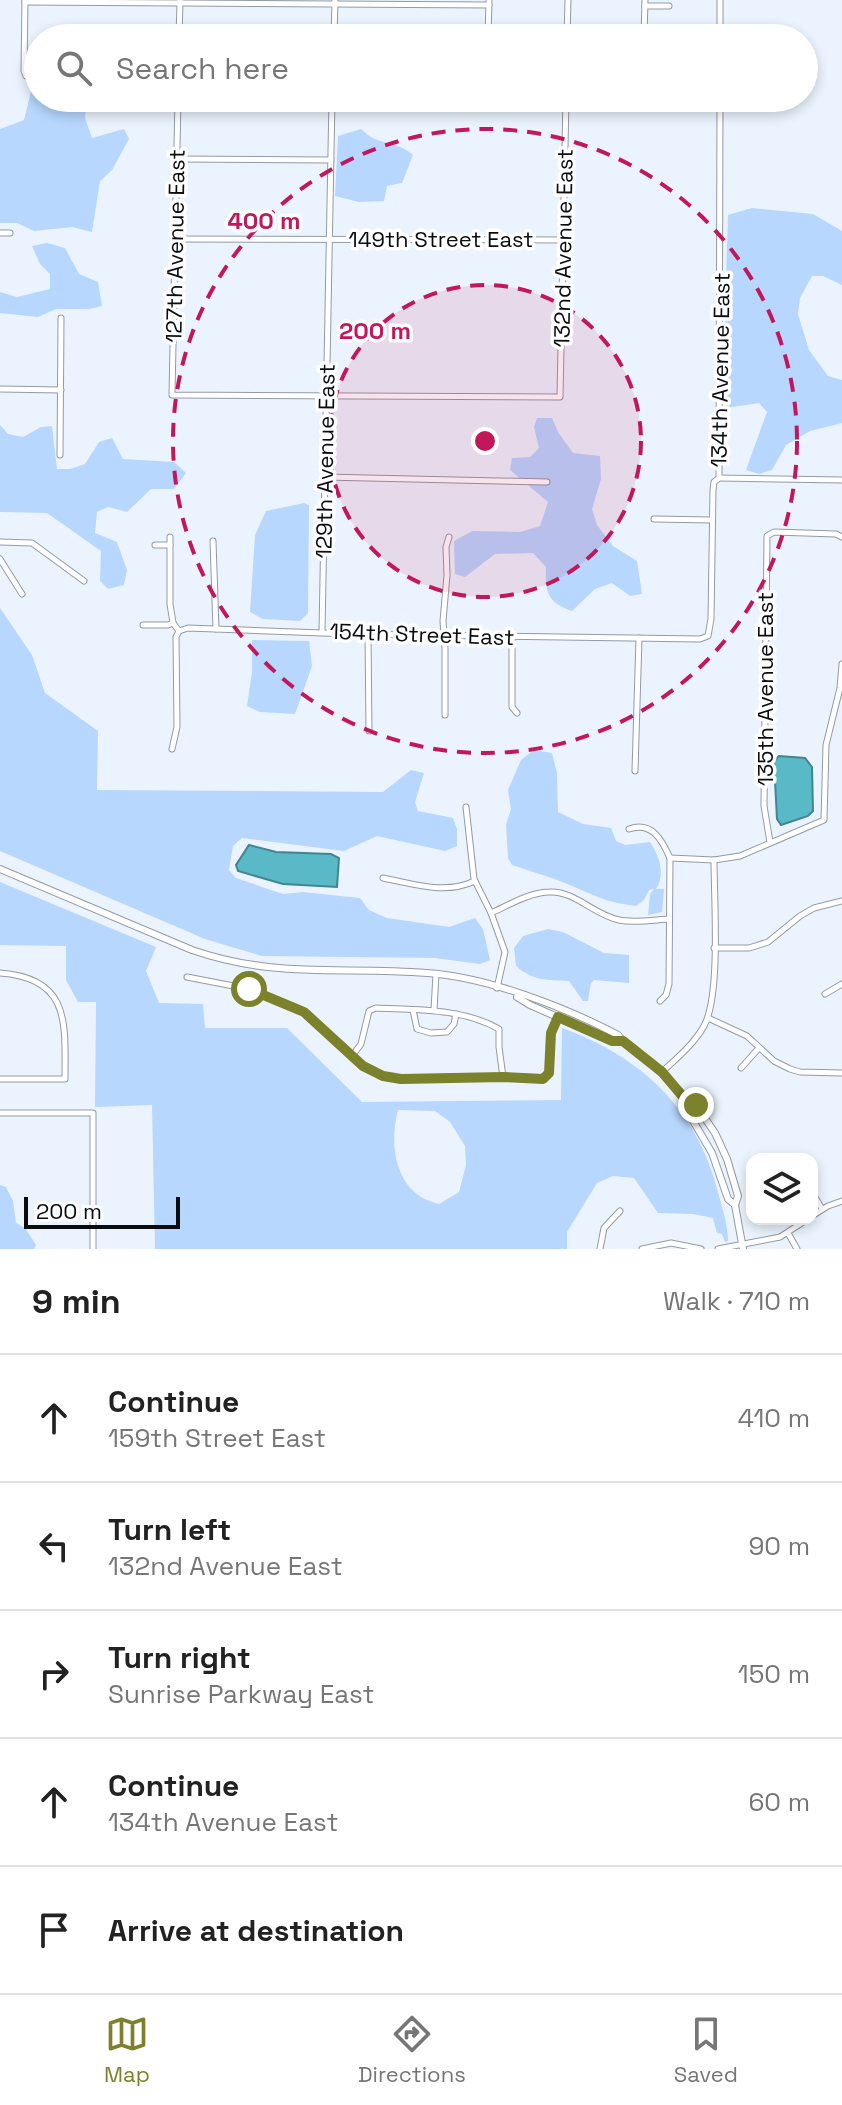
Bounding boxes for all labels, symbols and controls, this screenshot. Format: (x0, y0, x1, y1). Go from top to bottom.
search box (24, 24, 818, 112)
icon: search (52, 46, 96, 90)
text: Search here (116, 49, 289, 88)
street label: 127th Avenue East (159, 149, 191, 343)
street label: 132nd Avenue East (547, 149, 579, 347)
text: 400 m (228, 205, 300, 236)
street label: 149th Street East (349, 225, 533, 253)
street label: 134th Avenue East (704, 272, 736, 468)
text: 200 m (339, 315, 411, 346)
street label: 129th Avenue East (309, 363, 341, 559)
centre of rings (471, 427, 499, 455)
street label: 135th Avenue East (751, 592, 779, 786)
street label: 154th Street East (329, 617, 515, 651)
route start (231, 971, 267, 1007)
route end (678, 1087, 714, 1123)
map controls (746, 1153, 818, 1225)
button: layers (746, 1153, 818, 1225)
scale bar (24, 1193, 180, 1229)
text: 200 m (36, 1197, 102, 1225)
text: 9 min (32, 1280, 121, 1323)
text: Walk · 710 m (663, 1284, 810, 1318)
text: Continue (108, 1382, 239, 1421)
icon: ahead (32, 1396, 76, 1440)
text: 410 m (738, 1401, 810, 1435)
text: 159th Street East (108, 1421, 326, 1455)
text: Turn left (108, 1510, 231, 1549)
icon: left (32, 1524, 76, 1568)
text: 90 m (748, 1529, 810, 1563)
text: 132nd Avenue East (108, 1549, 343, 1583)
text: Turn right (108, 1638, 251, 1677)
icon: right (32, 1652, 76, 1696)
text: 150 m (738, 1657, 810, 1691)
text: Sunrise Parkway East (108, 1677, 374, 1711)
text: Continue (108, 1766, 239, 1805)
icon: ahead (32, 1780, 76, 1824)
text: 60 m (748, 1785, 810, 1819)
text: 134th Avenue East (108, 1805, 338, 1839)
icon: arrive (32, 1908, 76, 1952)
text: Arrive at destination (108, 1911, 404, 1950)
tab: Map (104, 2012, 150, 2088)
tab: Directions (358, 2012, 466, 2088)
tab: Saved (674, 2012, 738, 2088)

